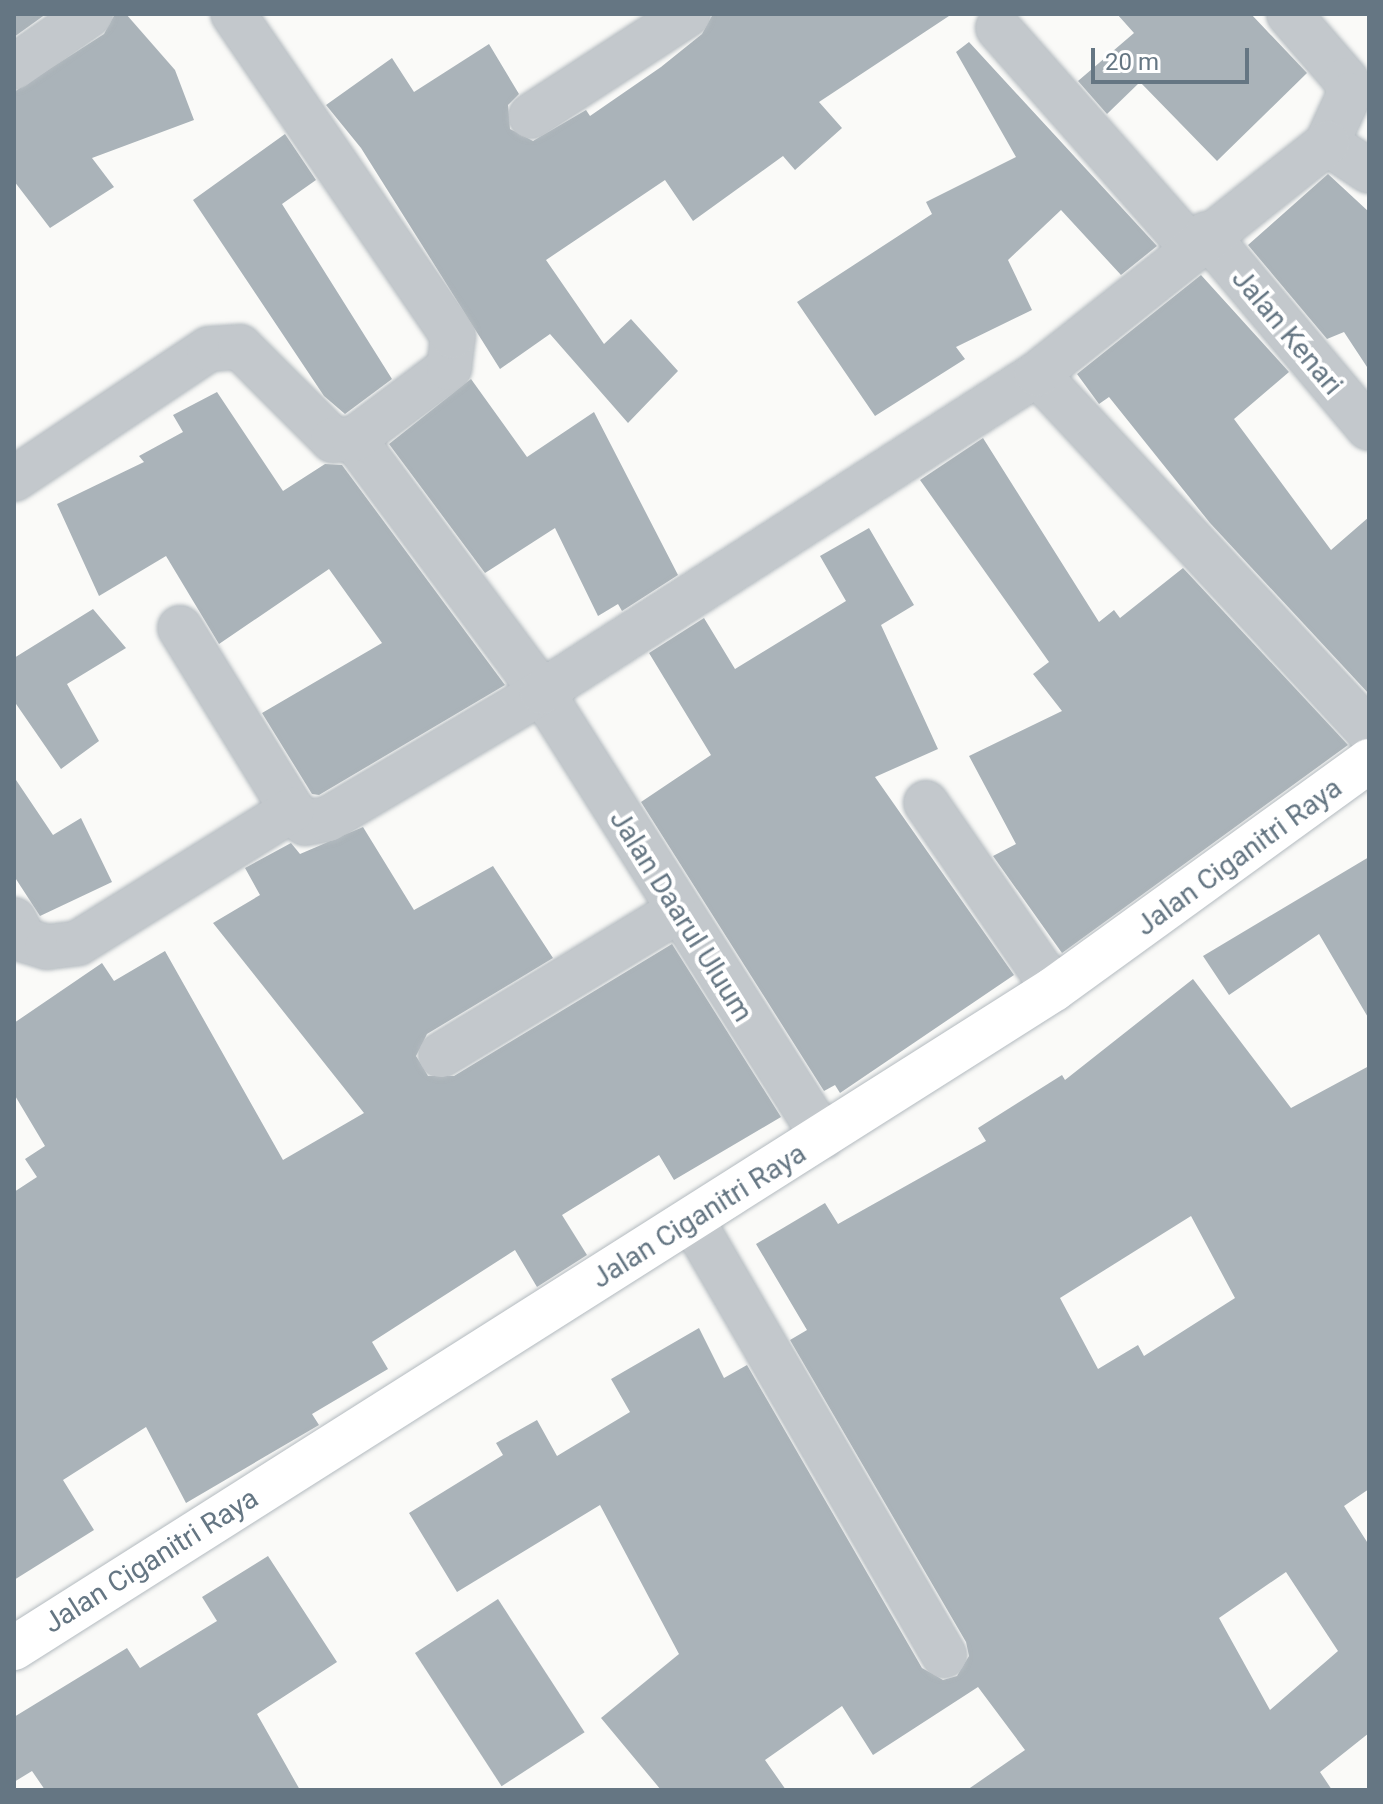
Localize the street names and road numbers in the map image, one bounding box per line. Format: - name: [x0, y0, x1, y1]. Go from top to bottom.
- street label: Jalan Kenari: [1225, 262, 1349, 402]
- street label: Jalan Ciganitri Raya: [1129, 771, 1349, 943]
- street label: Jalan Daarul Uluum: [602, 804, 760, 1028]
- street label: Jalan Ciganitri Raya: [586, 1136, 812, 1296]
- street label: Jalan Ciganitri Raya: [38, 1481, 264, 1641]

